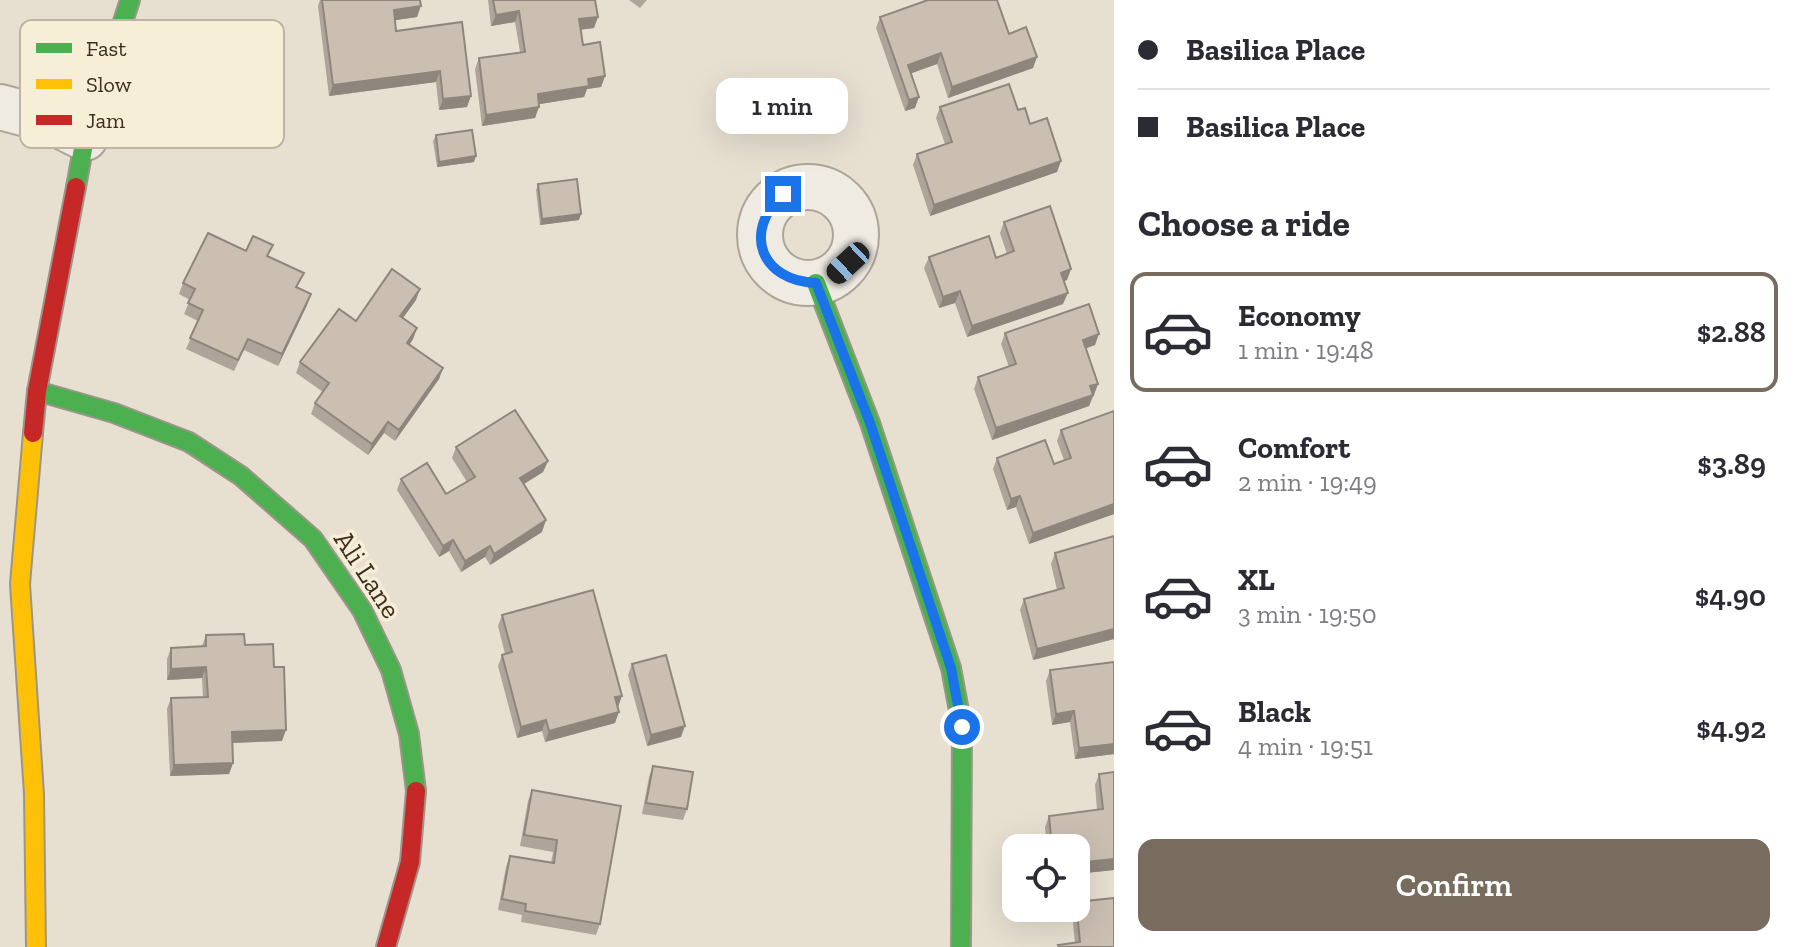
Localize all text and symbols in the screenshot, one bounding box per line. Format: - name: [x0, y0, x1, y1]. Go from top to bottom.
- legend: [20, 20, 284, 148]
- text: Basilica Place: [1186, 32, 1365, 68]
- text: Fast: [86, 35, 127, 62]
- text: Slow: [86, 71, 132, 98]
- callout: 1 min: [717, 78, 849, 134]
- text: 1 min: [751, 90, 813, 122]
- text: Jam: [86, 107, 125, 134]
- text: Basilica Place: [1186, 109, 1365, 145]
- route end: [765, 176, 801, 212]
- text: Choose a ride: [1138, 202, 1350, 245]
- car: [822, 238, 874, 288]
- icon: car: [1142, 296, 1214, 368]
- text: Economy: [1238, 298, 1361, 334]
- text: $2.88: [1697, 314, 1766, 350]
- text: 1 min · 19:48: [1238, 334, 1374, 366]
- icon: car: [1142, 428, 1214, 500]
- text: Comfort: [1238, 430, 1350, 466]
- text: $3.89: [1697, 446, 1766, 482]
- text: 2 min · 19:49: [1238, 466, 1377, 498]
- street label: Ali Lane: [327, 524, 408, 624]
- icon: car: [1142, 560, 1214, 632]
- text: XL: [1238, 562, 1275, 598]
- text: $4.90: [1695, 578, 1766, 614]
- text: 3 min · 19:50: [1238, 598, 1377, 630]
- icon: car: [1142, 692, 1214, 764]
- text: Black: [1238, 694, 1311, 730]
- route start: [944, 709, 980, 745]
- text: $4.92: [1696, 710, 1766, 746]
- text: 4 min · 19:51: [1238, 730, 1373, 762]
- map controls: [1002, 834, 1090, 922]
- button: locate: [1002, 834, 1090, 922]
- button: Confirm: [1138, 839, 1770, 931]

